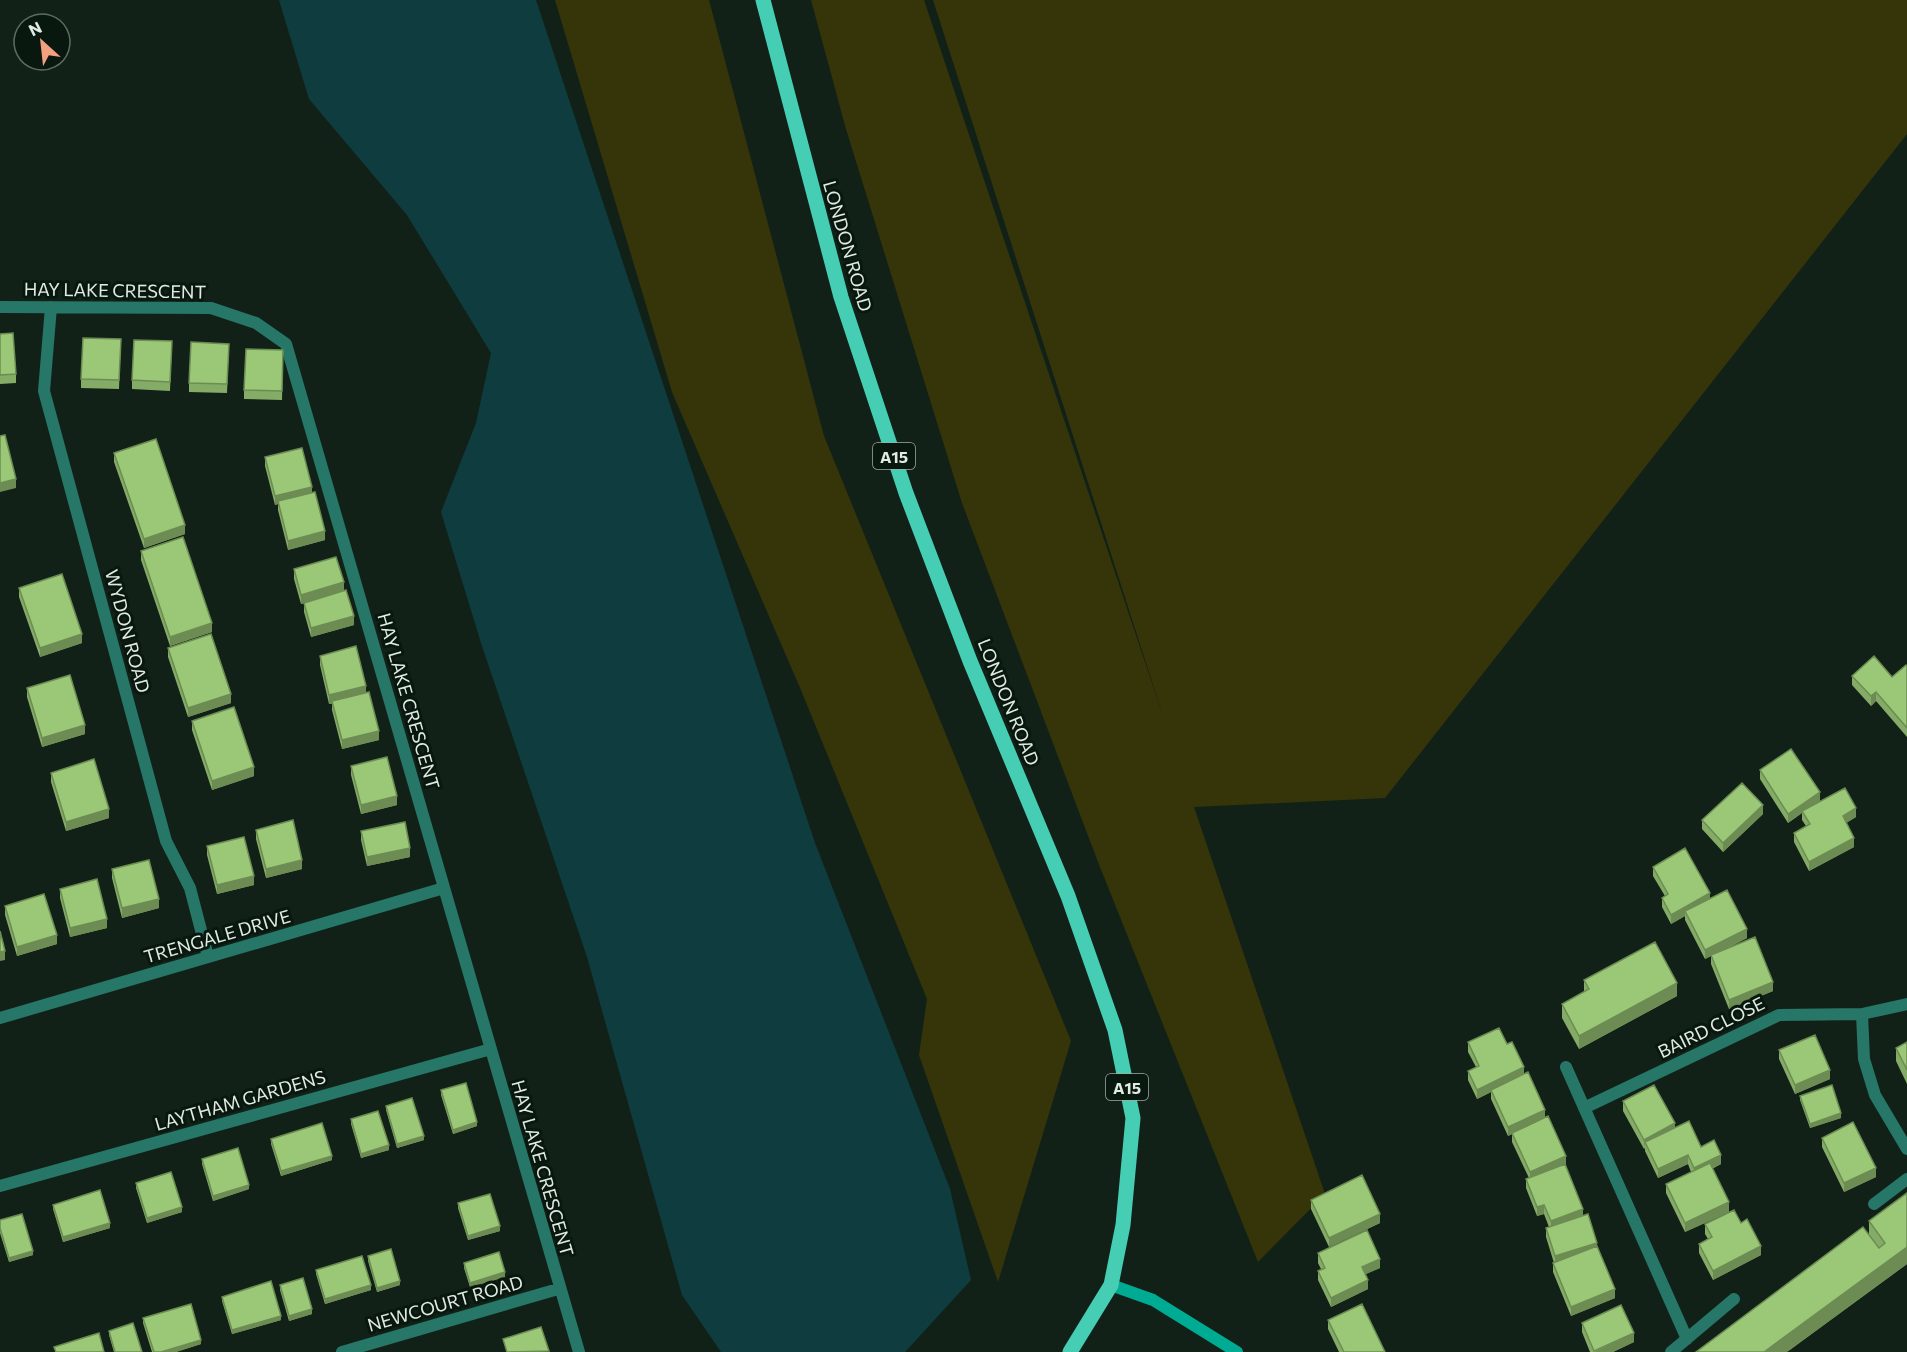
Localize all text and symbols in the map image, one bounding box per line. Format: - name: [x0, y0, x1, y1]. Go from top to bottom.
- north arrow: [12, 12, 72, 72]
- text: N: [25, 17, 45, 39]
- street label: LONDON ROAD: [819, 178, 877, 314]
- street label: HAY LAKE CRESCENT: [24, 277, 206, 303]
- road number: A15: [873, 443, 915, 469]
- street label: WYDON ROAD: [101, 567, 155, 695]
- street label: HAY LAKE CRESCENT: [373, 610, 445, 792]
- street label: LONDON ROAD: [974, 635, 1044, 769]
- street label: TRENGALE DRIVE: [141, 905, 293, 967]
- street label: BAIRD CLOSE: [1654, 992, 1768, 1062]
- street label: LAYTHAM GARDENS: [152, 1065, 328, 1135]
- road number: A15: [1106, 1074, 1148, 1100]
- street label: HAY LAKE CRESCENT: [507, 1077, 579, 1259]
- street label: NEWCOURT ROAD: [365, 1270, 525, 1336]

